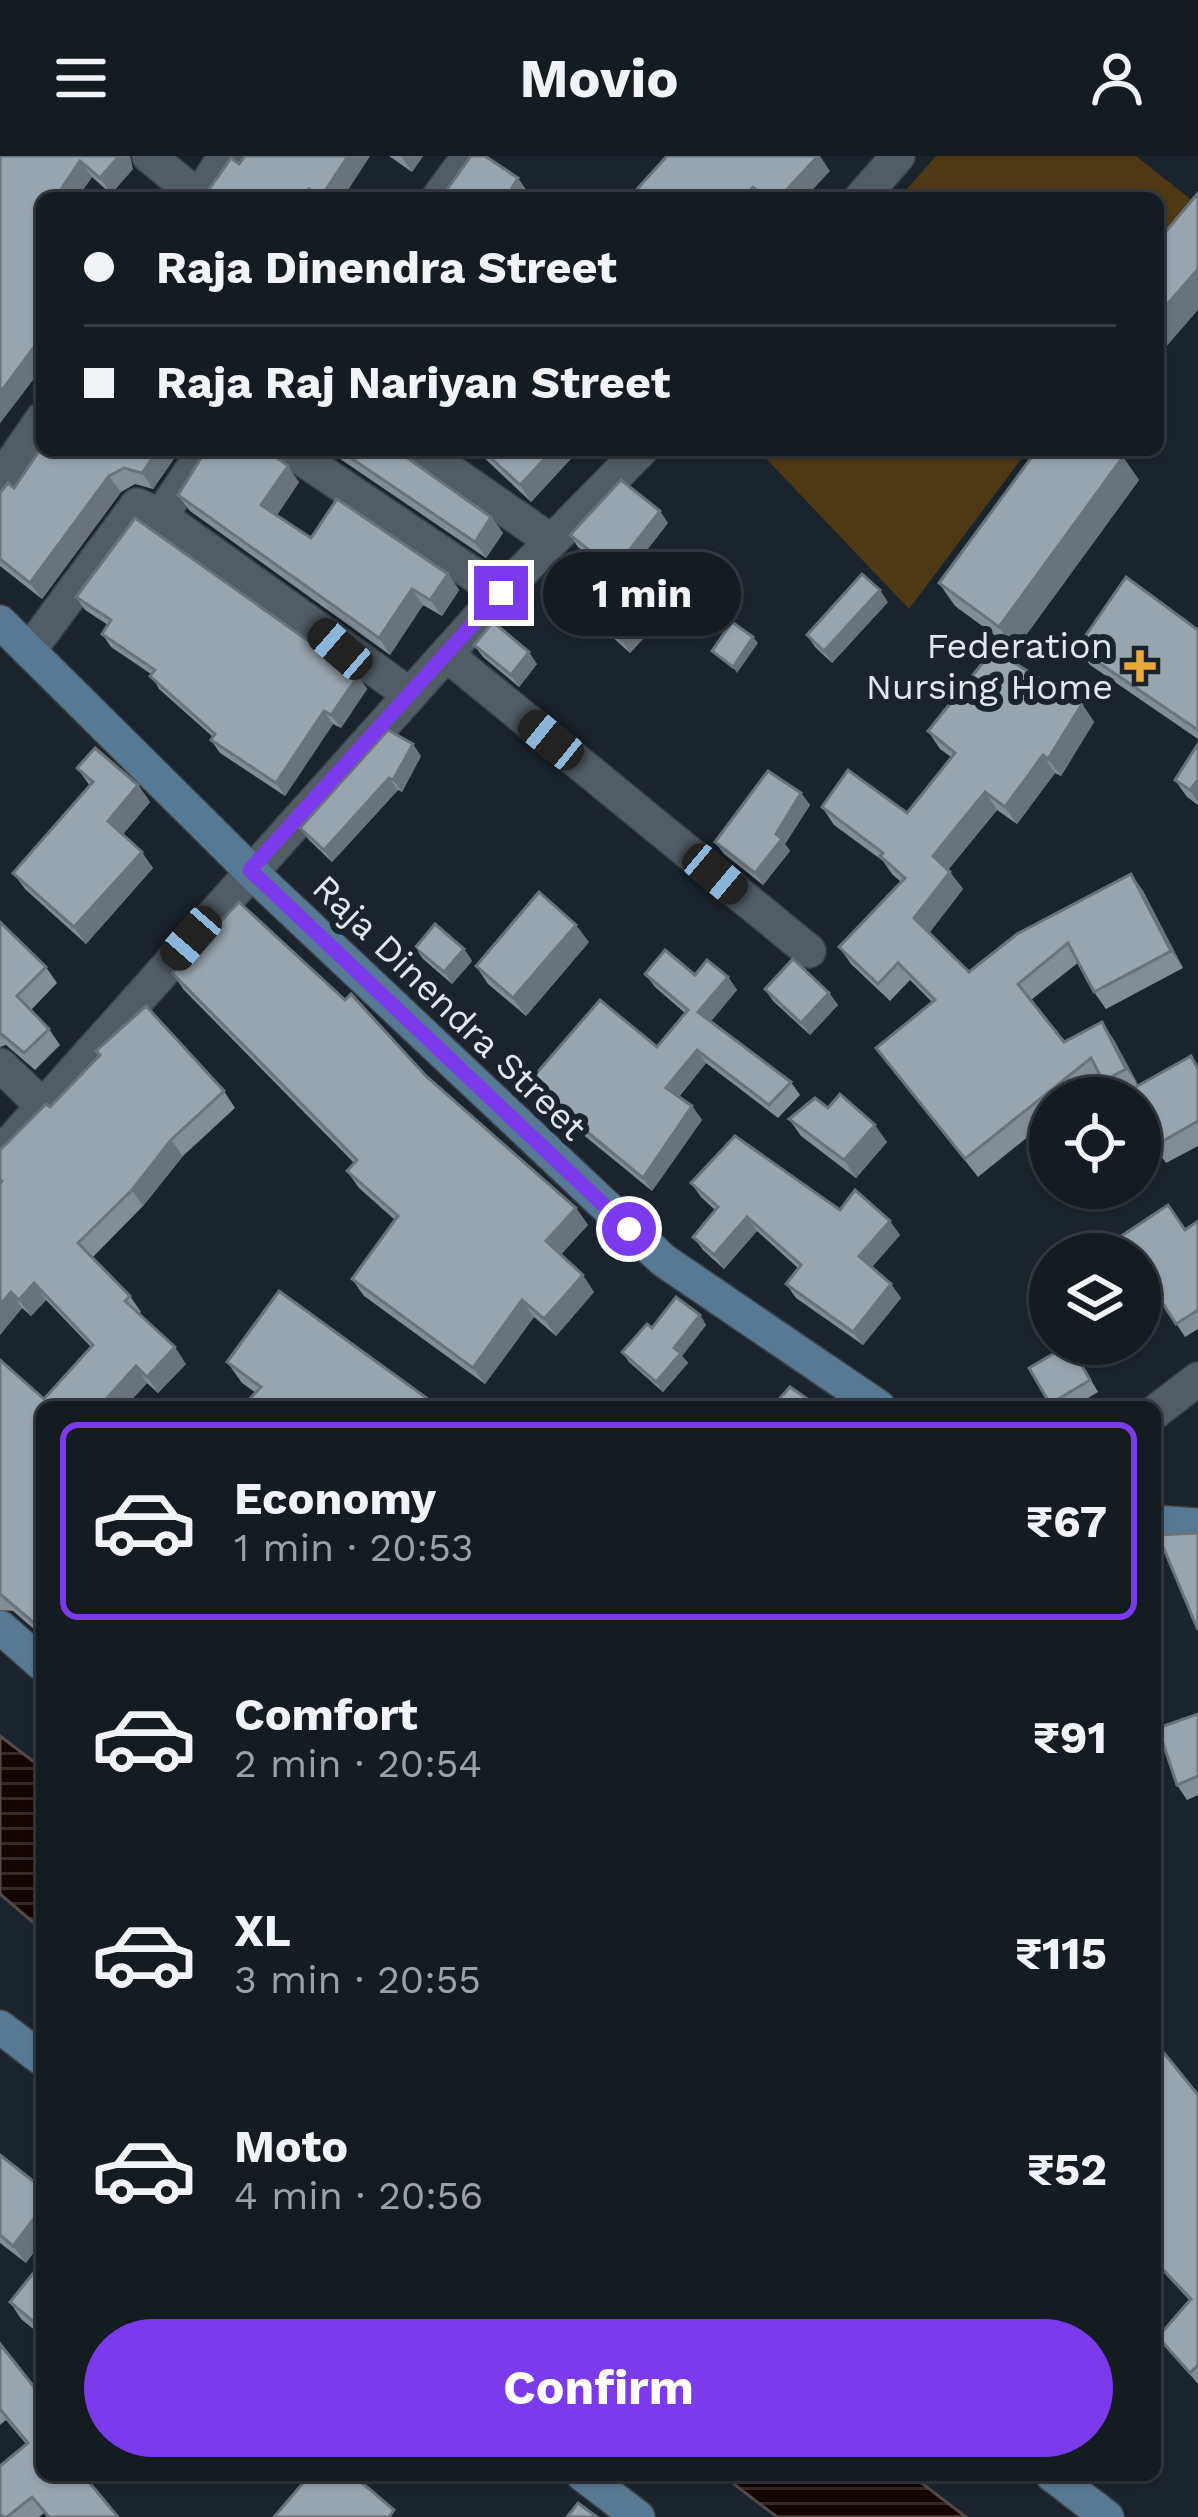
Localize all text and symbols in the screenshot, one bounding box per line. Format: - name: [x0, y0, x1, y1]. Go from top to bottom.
- icon: menu: [48, 45, 114, 111]
- icon: person: [1084, 45, 1150, 111]
- text: Movio: [519, 47, 679, 110]
- text: Raja Dinendra Street: [156, 241, 617, 294]
- text: Raja Raj Nariyan Street: [156, 356, 670, 409]
- callout: 1 min: [543, 551, 741, 635]
- route end: [474, 566, 528, 620]
- text: 1 min: [592, 571, 692, 616]
- car: [301, 612, 379, 686]
- place label: Federation Nursing Home: [866, 625, 1113, 708]
- marker: Federation Nursing Home: [1124, 650, 1156, 682]
- car: [512, 703, 590, 777]
- car: [676, 837, 754, 911]
- street label: Raja Dinendra Street: [304, 866, 595, 1149]
- car: [154, 899, 228, 977]
- map controls: [1029, 1077, 1161, 1365]
- button: locate: [1029, 1077, 1161, 1209]
- route start: [602, 1202, 656, 1256]
- button: layers: [1029, 1233, 1161, 1365]
- icon: car: [90, 1467, 198, 1575]
- text: Economy: [234, 1472, 436, 1525]
- text: ₹67: [1026, 1495, 1107, 1548]
- text: 1 min · 20:53: [234, 1525, 474, 1570]
- icon: car: [90, 1683, 198, 1791]
- text: Comfort: [234, 1688, 418, 1741]
- text: ₹91: [1033, 1711, 1107, 1764]
- text: 2 min · 20:54: [234, 1741, 482, 1786]
- icon: car: [90, 1899, 198, 2007]
- text: XL: [234, 1904, 291, 1957]
- text: ₹115: [1015, 1927, 1107, 1980]
- text: 3 min · 20:55: [234, 1957, 481, 2002]
- icon: car: [90, 2115, 198, 2223]
- text: Moto: [234, 2120, 348, 2173]
- text: ₹52: [1027, 2143, 1107, 2196]
- text: 4 min · 20:56: [234, 2173, 483, 2218]
- button: Confirm: [84, 2319, 1113, 2457]

